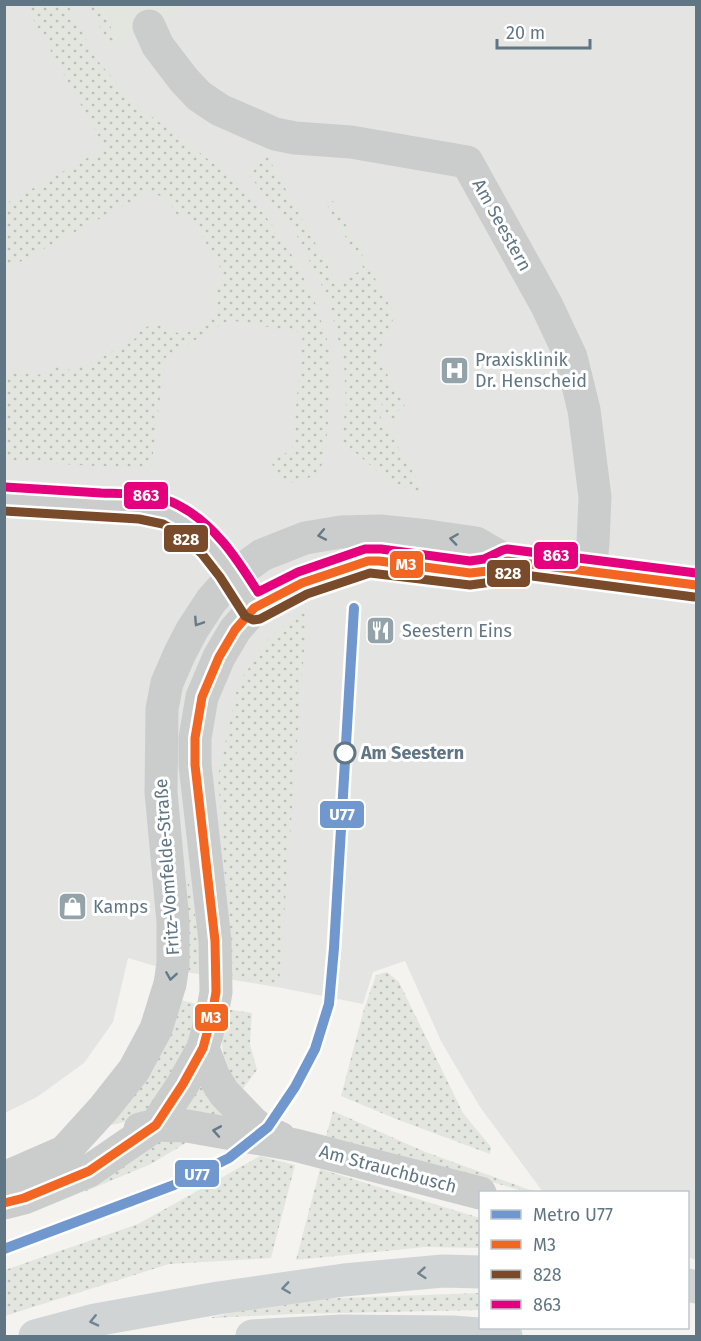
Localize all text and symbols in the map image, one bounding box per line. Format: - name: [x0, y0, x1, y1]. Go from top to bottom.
- scale bar: [497, 12, 590, 50]
- text: 20 m: [506, 22, 545, 44]
- street label: Am Seestern: [468, 175, 536, 275]
- place label: Praxisklinik Dr. Henscheid: [475, 349, 587, 392]
- hospital icon: Praxisklinik Dr. Henscheid: [438, 354, 470, 386]
- line badge: 863: [123, 481, 169, 510]
- text: 863: [133, 486, 159, 505]
- line badge: 828: [163, 524, 209, 553]
- one-way arrow: [317, 528, 327, 541]
- text: 828: [173, 530, 199, 549]
- one-way arrow: [449, 534, 458, 546]
- line badge: 863: [533, 541, 579, 570]
- text: 863: [543, 546, 569, 565]
- line badge: M3: [389, 550, 424, 579]
- text: M3: [396, 555, 416, 574]
- line badge: 828: [486, 559, 531, 588]
- text: 828: [495, 564, 521, 583]
- restaurant icon: Seestern Eins: [365, 615, 397, 647]
- one-way arrow: [193, 616, 205, 626]
- place label: Seestern Eins: [402, 620, 512, 642]
- marker: Am Seestern: [334, 742, 356, 764]
- place label: Am Seestern: [360, 742, 464, 764]
- street label: Fritz-Vomfelde-Straße: [150, 778, 184, 956]
- line badge: U77: [319, 800, 365, 829]
- text: U77: [329, 805, 355, 824]
- shop icon: Kamps: [56, 891, 88, 923]
- place label: Kamps: [93, 896, 148, 918]
- one-way arrow: [165, 971, 178, 981]
- line badge: M3: [194, 1003, 229, 1032]
- text: M3: [201, 1008, 221, 1027]
- one-way arrow: [212, 1125, 222, 1138]
- street label: Am Strauchbusch: [317, 1140, 459, 1198]
- line badge: U77: [174, 1159, 220, 1188]
- text: U77: [184, 1165, 210, 1184]
- legend: [479, 1191, 689, 1329]
- text: Metro U77: [533, 1204, 613, 1226]
- text: M3: [533, 1234, 556, 1256]
- text: 828: [533, 1264, 562, 1286]
- one-way arrow: [418, 1266, 427, 1279]
- one-way arrow: [281, 1282, 291, 1294]
- text: 863: [533, 1294, 561, 1316]
- one-way arrow: [89, 1313, 99, 1326]

